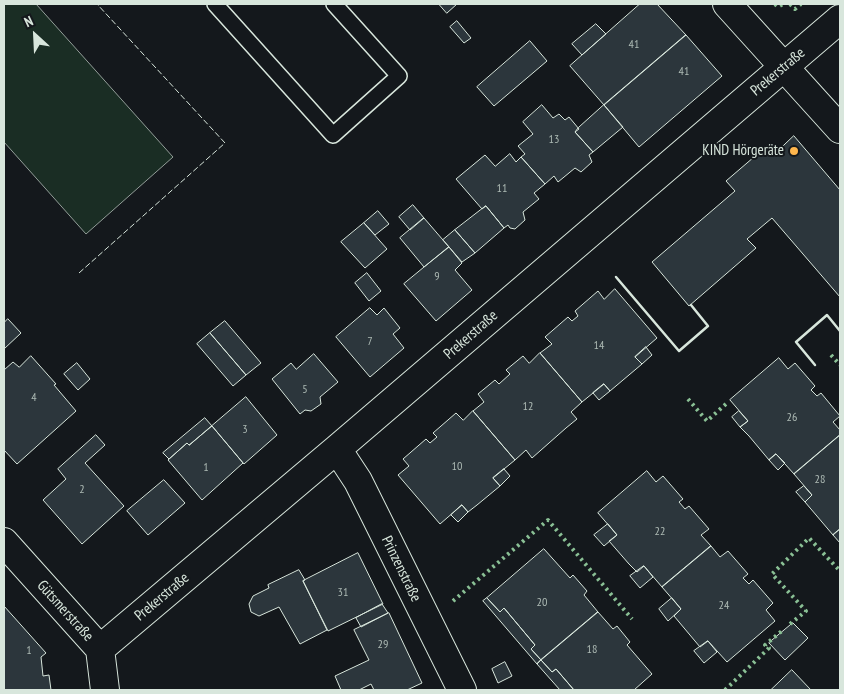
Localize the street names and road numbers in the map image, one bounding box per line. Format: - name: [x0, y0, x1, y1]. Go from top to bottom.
- street label: Prekerstraße: [747, 44, 809, 100]
- street label: Prekerstraße: [440, 307, 502, 363]
- street label: Prinzenstraße: [377, 533, 425, 605]
- street label: Prekerstraße: [131, 569, 193, 625]
- street label: Gütsmerstraße: [33, 577, 97, 645]

